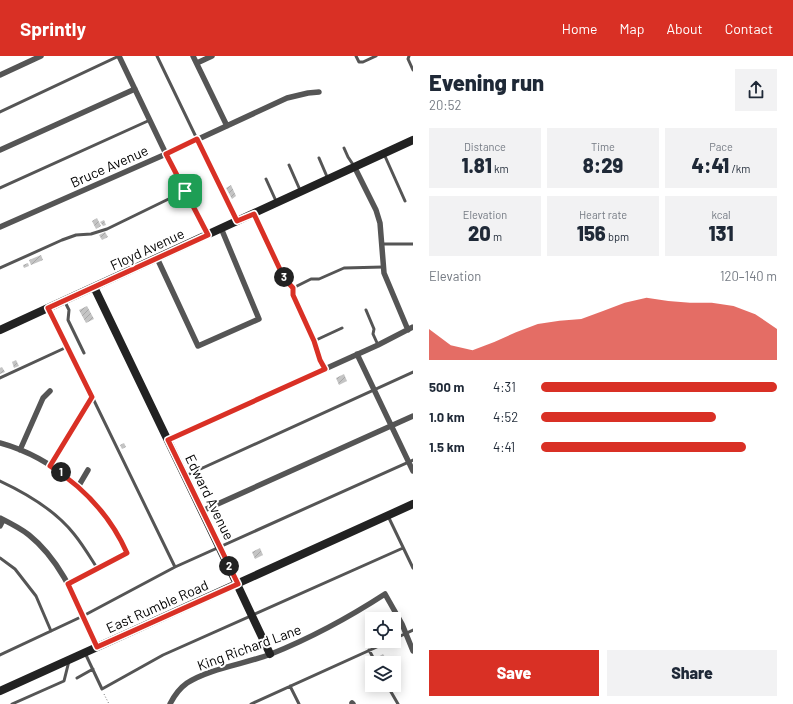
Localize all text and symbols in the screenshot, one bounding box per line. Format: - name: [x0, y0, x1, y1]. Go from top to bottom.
- text: Sprintly: [20, 17, 86, 40]
- text: Home: [562, 20, 598, 37]
- text: Map: [620, 20, 644, 37]
- text: About: [666, 20, 703, 37]
- text: Contact: [725, 20, 773, 37]
- text: Evening run: [429, 69, 544, 95]
- button: share: [735, 69, 777, 111]
- text: 20:52: [429, 97, 461, 113]
- text: Distance: [464, 140, 506, 153]
- text: Time: [591, 140, 615, 153]
- text: Pace: [709, 140, 733, 153]
- street label: Bruce Avenue: [67, 141, 151, 191]
- text: 1.81: [461, 153, 492, 177]
- text: 8:29: [583, 153, 623, 177]
- text: 4:41: [692, 153, 729, 177]
- text: km: [492, 162, 509, 175]
- text: /km: [729, 162, 750, 175]
- pin: [168, 174, 202, 208]
- icon: arrive: [174, 180, 196, 202]
- text: Elevation: [463, 208, 507, 221]
- text: Heart rate: [579, 208, 627, 221]
- text: kcal: [711, 208, 731, 221]
- text: 20: [468, 221, 491, 245]
- text: 156: [577, 221, 606, 245]
- text: 131: [708, 221, 734, 245]
- street label: Floyd Avenue: [107, 224, 187, 274]
- text: m: [491, 230, 502, 243]
- text: bpm: [606, 230, 629, 243]
- pin: 3: [274, 267, 294, 287]
- text: Elevation: [429, 268, 481, 284]
- text: 120–140 m: [720, 268, 777, 284]
- text: 3: [281, 270, 287, 283]
- text: 500 m: [429, 379, 464, 395]
- text: 4:31: [493, 379, 516, 395]
- text: 1.0 km: [429, 409, 465, 425]
- text: 4:52: [493, 409, 518, 425]
- text: 1.5 km: [429, 439, 465, 455]
- text: 4:41: [493, 439, 515, 455]
- street label: Edward Avenue: [182, 451, 238, 543]
- pin: 1: [51, 462, 71, 482]
- text: 1: [59, 465, 63, 478]
- pin: 2: [219, 556, 239, 576]
- text: 2: [226, 559, 232, 572]
- street label: East Rumble Road: [103, 576, 211, 636]
- map controls: [365, 612, 401, 692]
- button: locate: [365, 612, 401, 648]
- street label: King Richard Lane: [195, 620, 303, 674]
- button: Save: [429, 650, 599, 696]
- button: Share: [607, 650, 777, 696]
- button: layers: [365, 656, 401, 692]

